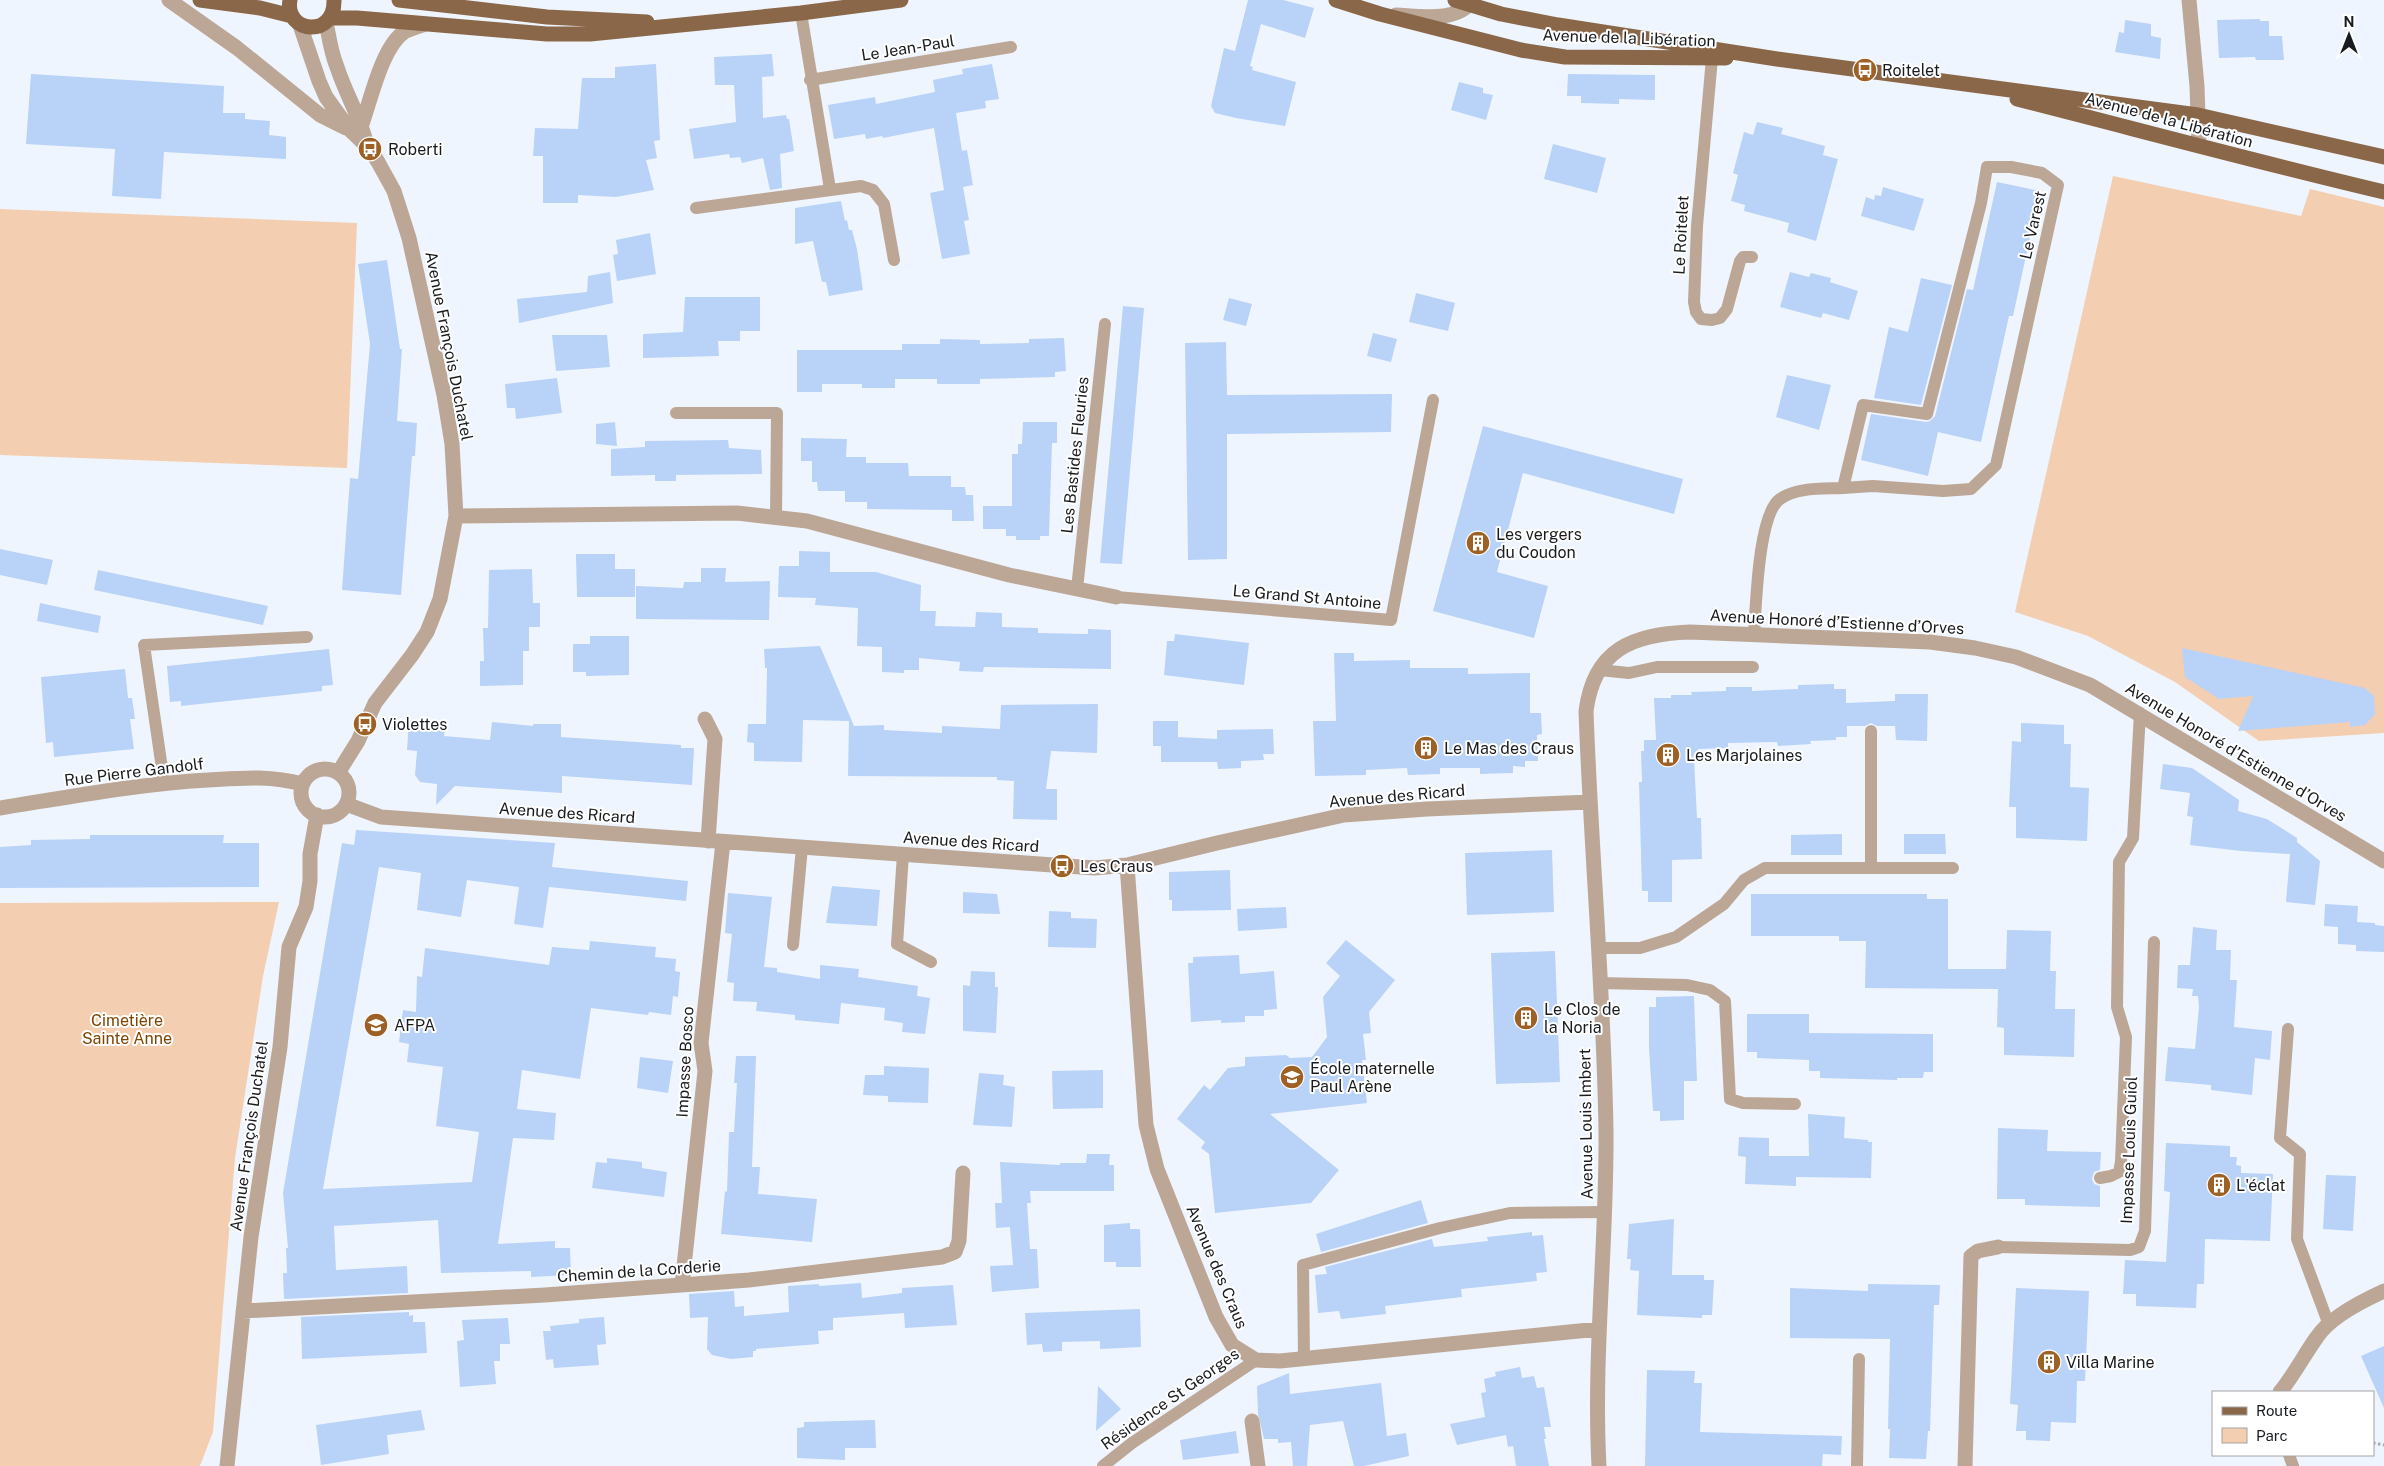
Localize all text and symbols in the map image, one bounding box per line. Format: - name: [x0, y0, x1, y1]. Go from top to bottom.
- north arrow: [2324, 10, 2374, 60]
- text: N: [2344, 14, 2354, 30]
- street label: Avenue de la Libération: [1542, 25, 1716, 51]
- street label: Le Jean-Paul: [860, 31, 956, 65]
- bus stop icon: Roitelet: [1852, 57, 1878, 83]
- place label: Roitelet: [1882, 61, 1940, 80]
- street label: Avenue de la Libération: [2083, 88, 2255, 152]
- bus stop icon: Roberti: [357, 136, 383, 162]
- place label: Roberti: [388, 140, 442, 159]
- street label: Le Varest: [2016, 189, 2050, 261]
- street label: Le Roitelet: [1669, 195, 1693, 275]
- street label: Avenue François Duchatel: [421, 250, 477, 442]
- street label: Les Bastides Fleuries: [1057, 376, 1093, 534]
- place label: Les vergers du Coudon: [1496, 525, 1582, 562]
- building icon: Les vergers du Coudon: [1465, 530, 1491, 556]
- street label: Le Grand St Antoine: [1232, 581, 1382, 613]
- street label: Avenue Honoré d’Estienne d’Orves: [1709, 606, 1965, 638]
- street label: Avenue Honoré d’Estienne d’Orves: [2122, 678, 2350, 826]
- bus stop icon: Violettes: [352, 711, 378, 737]
- place label: Violettes: [382, 715, 447, 734]
- building icon: Le Mas des Craus: [1413, 735, 1439, 761]
- place label: Le Mas des Craus: [1444, 739, 1574, 758]
- building icon: Les Marjolaines: [1655, 742, 1681, 768]
- place label: Les Marjolaines: [1686, 746, 1802, 765]
- street label: Rue Pierre Gandolf: [63, 754, 205, 790]
- street label: Avenue des Ricard: [1328, 781, 1466, 811]
- street label: Avenue des Ricard: [498, 799, 636, 827]
- street label: Avenue des Ricard: [902, 828, 1040, 856]
- bus stop icon: Les Craus: [1049, 853, 1075, 879]
- place label: Les Craus: [1080, 857, 1153, 876]
- place label: Le Clos de la Noria: [1544, 1000, 1621, 1037]
- building icon: Le Clos de la Noria: [1513, 1005, 1539, 1031]
- street label: Impasse Bosco: [673, 1006, 697, 1118]
- park label: Cimetière Sainte Anne: [82, 1011, 172, 1048]
- school or university icon: AFPA: [363, 1012, 389, 1038]
- place label: AFPA: [394, 1016, 435, 1035]
- street label: Avenue François Duchatel: [226, 1039, 272, 1233]
- street label: Avenue Louis Imbert: [1575, 1048, 1597, 1200]
- place label: École maternelle Paul Arène: [1310, 1058, 1435, 1096]
- school or university icon: École maternelle Paul Arène: [1279, 1064, 1305, 1090]
- street label: Impasse Louis Guiol: [2117, 1076, 2141, 1224]
- building icon: L'éclat: [2206, 1172, 2232, 1198]
- place label: L'éclat: [2236, 1176, 2285, 1195]
- street label: Avenue des Craus: [1182, 1202, 1252, 1332]
- street label: Chemin de la Corderie: [556, 1256, 722, 1286]
- street label: Résidence St Georges: [1097, 1344, 1243, 1454]
- building icon: Villa Marine: [2036, 1349, 2062, 1375]
- place label: Villa Marine: [2066, 1353, 2155, 1372]
- legend: [2212, 1391, 2374, 1456]
- text: Route: [2256, 1402, 2297, 1419]
- text: Parc: [2256, 1427, 2288, 1444]

